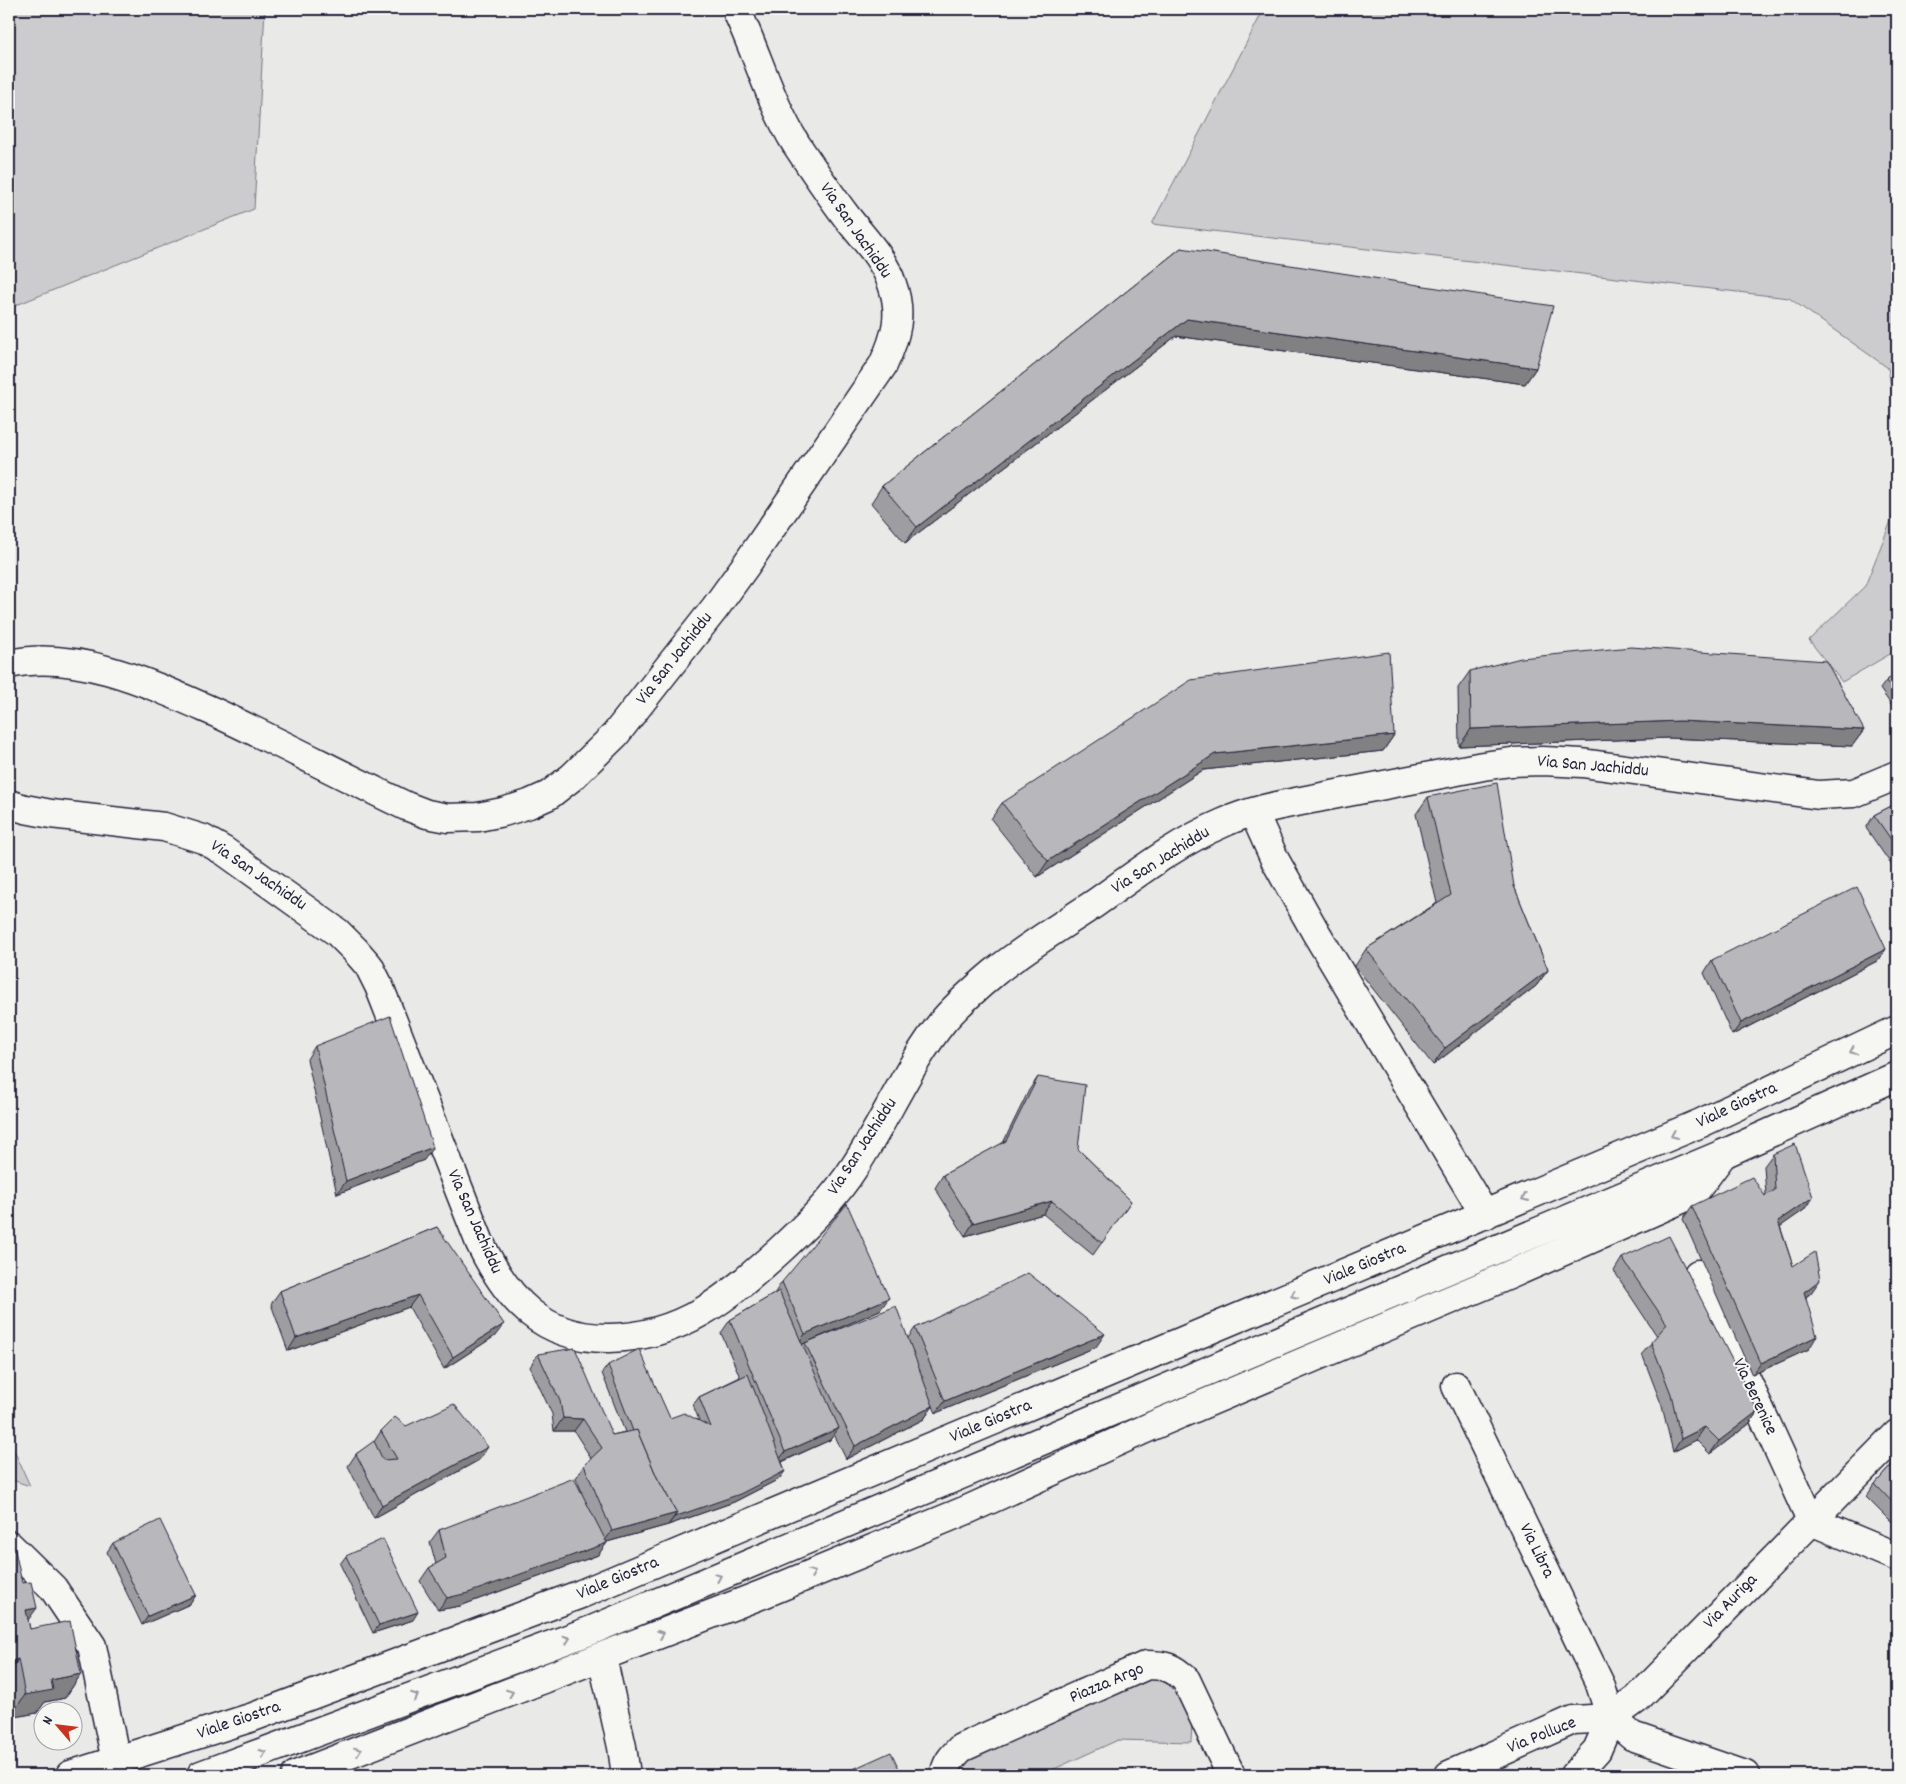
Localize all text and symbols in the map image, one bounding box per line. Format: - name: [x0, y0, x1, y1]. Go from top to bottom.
- street label: Via San Jachiddu: [813, 178, 897, 284]
- street label: Via San Jachiddu: [631, 607, 719, 711]
- street label: Via San Jachiddu: [1536, 750, 1650, 784]
- street label: Via San Jachiddu: [1107, 821, 1215, 901]
- street label: Via San Jachiddu: [205, 834, 311, 918]
- one-way arrow: [1850, 1045, 1859, 1055]
- street label: Viale Giostra: [1693, 1076, 1782, 1136]
- street label: Via San Jachiddu: [822, 1093, 904, 1201]
- one-way arrow: [1671, 1129, 1679, 1139]
- street label: Via San Jachiddu: [440, 1166, 508, 1278]
- one-way arrow: [1521, 1191, 1530, 1202]
- street label: Viale Giostra: [1320, 1236, 1410, 1293]
- one-way arrow: [1290, 1288, 1299, 1299]
- street label: Via Berenice: [1725, 1354, 1783, 1440]
- street label: Viale Giostra: [946, 1393, 1036, 1450]
- street label: Via Libra: [1512, 1519, 1560, 1583]
- street label: Viale Giostra: [573, 1550, 663, 1607]
- street label: Via Auriga: [1698, 1568, 1764, 1635]
- one-way arrow: [807, 1569, 816, 1580]
- one-way arrow: [713, 1573, 722, 1584]
- one-way arrow: [656, 1629, 665, 1640]
- one-way arrow: [563, 1635, 571, 1645]
- street label: Piazza Argo: [1066, 1657, 1148, 1711]
- one-way arrow: [505, 1689, 514, 1699]
- one-way arrow: [410, 1692, 419, 1702]
- street label: Viale Giostra: [194, 1695, 284, 1747]
- north arrow: [32, 1702, 82, 1752]
- street label: Via Polluce: [1504, 1711, 1580, 1761]
- text: N: [38, 1713, 59, 1729]
- one-way arrow: [353, 1747, 362, 1757]
- one-way arrow: [258, 1749, 267, 1759]

